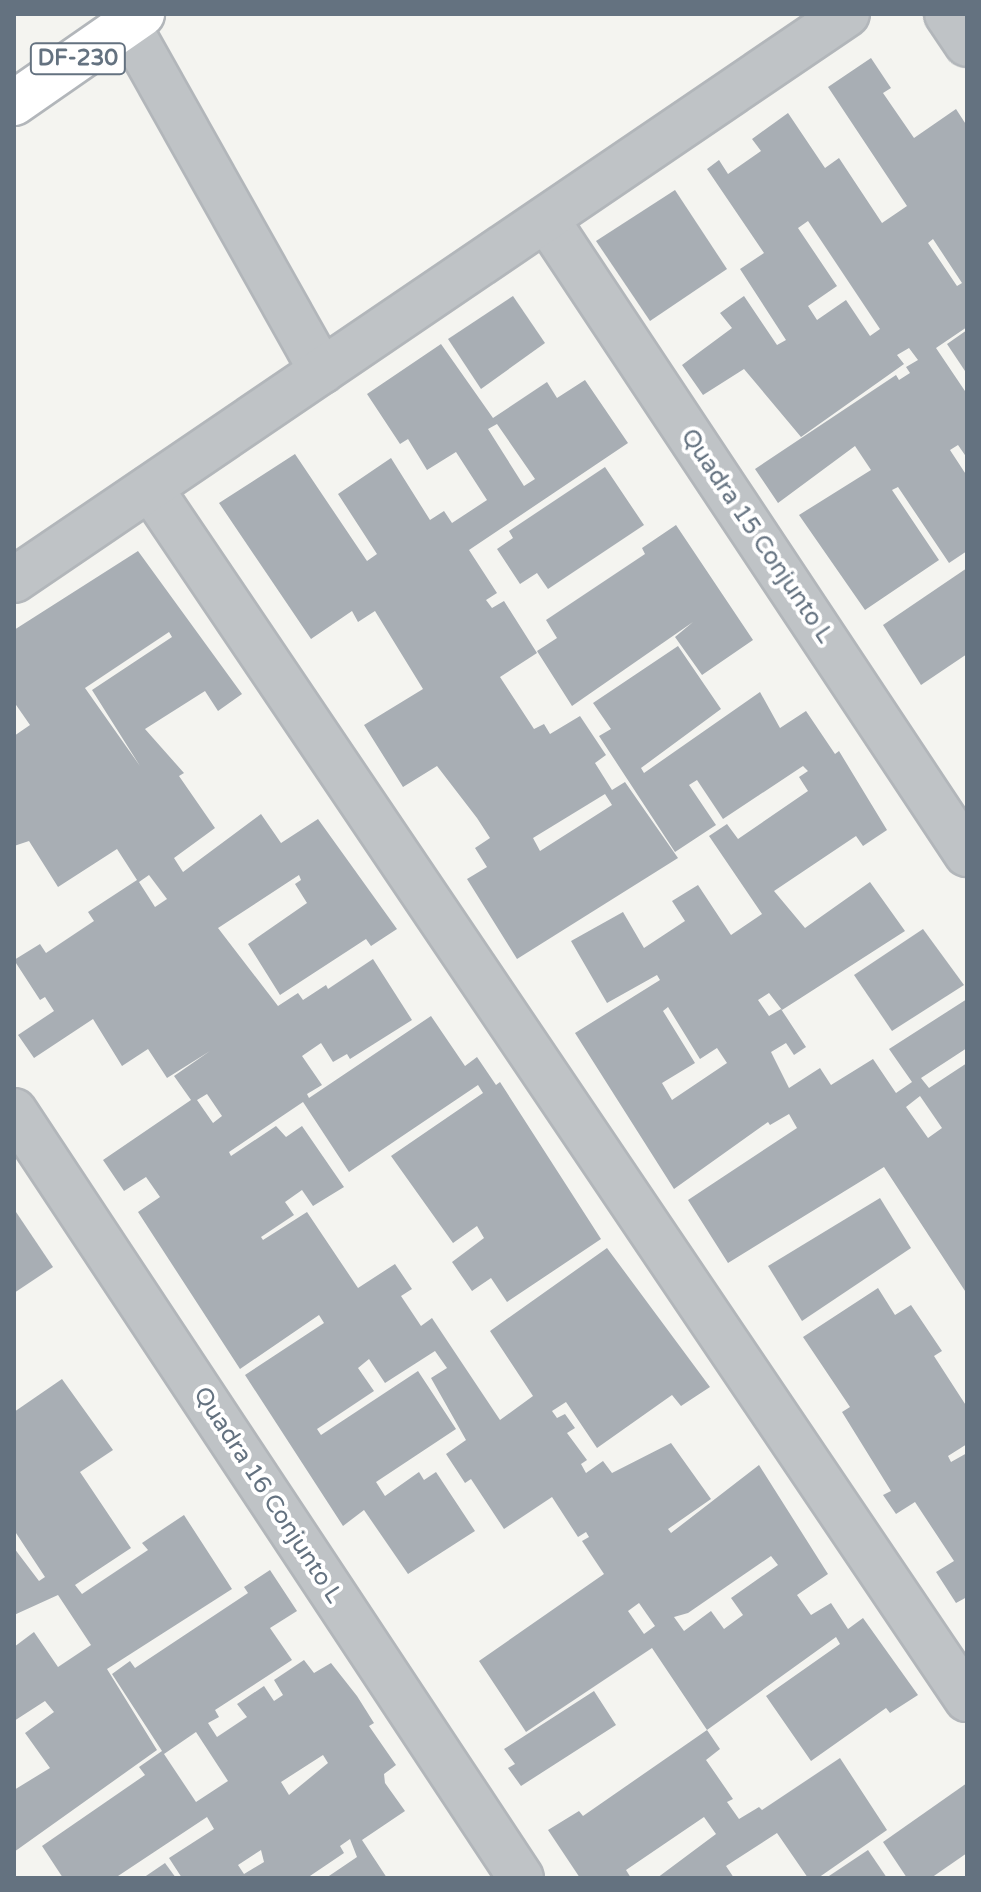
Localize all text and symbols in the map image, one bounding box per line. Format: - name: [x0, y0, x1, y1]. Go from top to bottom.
- road number: DF-230: [28, 41, 128, 77]
- street label: Quadra 15 Conjunto L: [675, 423, 839, 649]
- street label: Quadra 16 Conjunto L: [187, 1381, 349, 1609]

